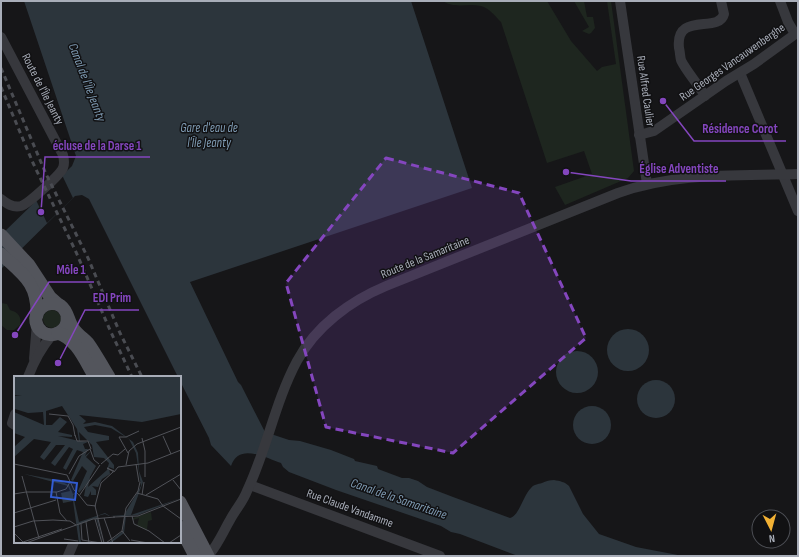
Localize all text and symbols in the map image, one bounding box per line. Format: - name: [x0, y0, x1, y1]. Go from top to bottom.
- street label: Rue Georges Vancauwenberghe: [677, 20, 788, 105]
- water label: Canal de l'Île Jeanty: [65, 41, 110, 125]
- street label: Route de l'Île Jeanty: [18, 51, 67, 128]
- street label: Rue Alfred Caulier: [633, 55, 658, 128]
- callout: Résidence Corot: [694, 116, 786, 141]
- water label: Gare d'eau de l'Île Jeanty: [180, 120, 238, 151]
- text: Résidence Corot: [702, 121, 778, 137]
- callout: écluse de la Darse 1: [45, 132, 150, 157]
- text: écluse de la Darse 1: [53, 138, 141, 154]
- callout: Église Adventiste: [631, 156, 726, 181]
- text: Église Adventiste: [639, 161, 719, 177]
- street label: Route de la Samaritaine: [379, 233, 472, 282]
- callout: Môle 1: [49, 257, 94, 282]
- text: Môle 1: [56, 262, 86, 278]
- callout: EDI Prim: [85, 285, 139, 310]
- text: EDI Prim: [93, 290, 132, 306]
- inset map: [14, 376, 181, 543]
- water label: Canal de la Samaritaine: [348, 475, 449, 523]
- street label: Rue Claude Vandamme: [304, 486, 395, 531]
- north arrow: [751, 509, 791, 549]
- text: N: [768, 532, 776, 545]

